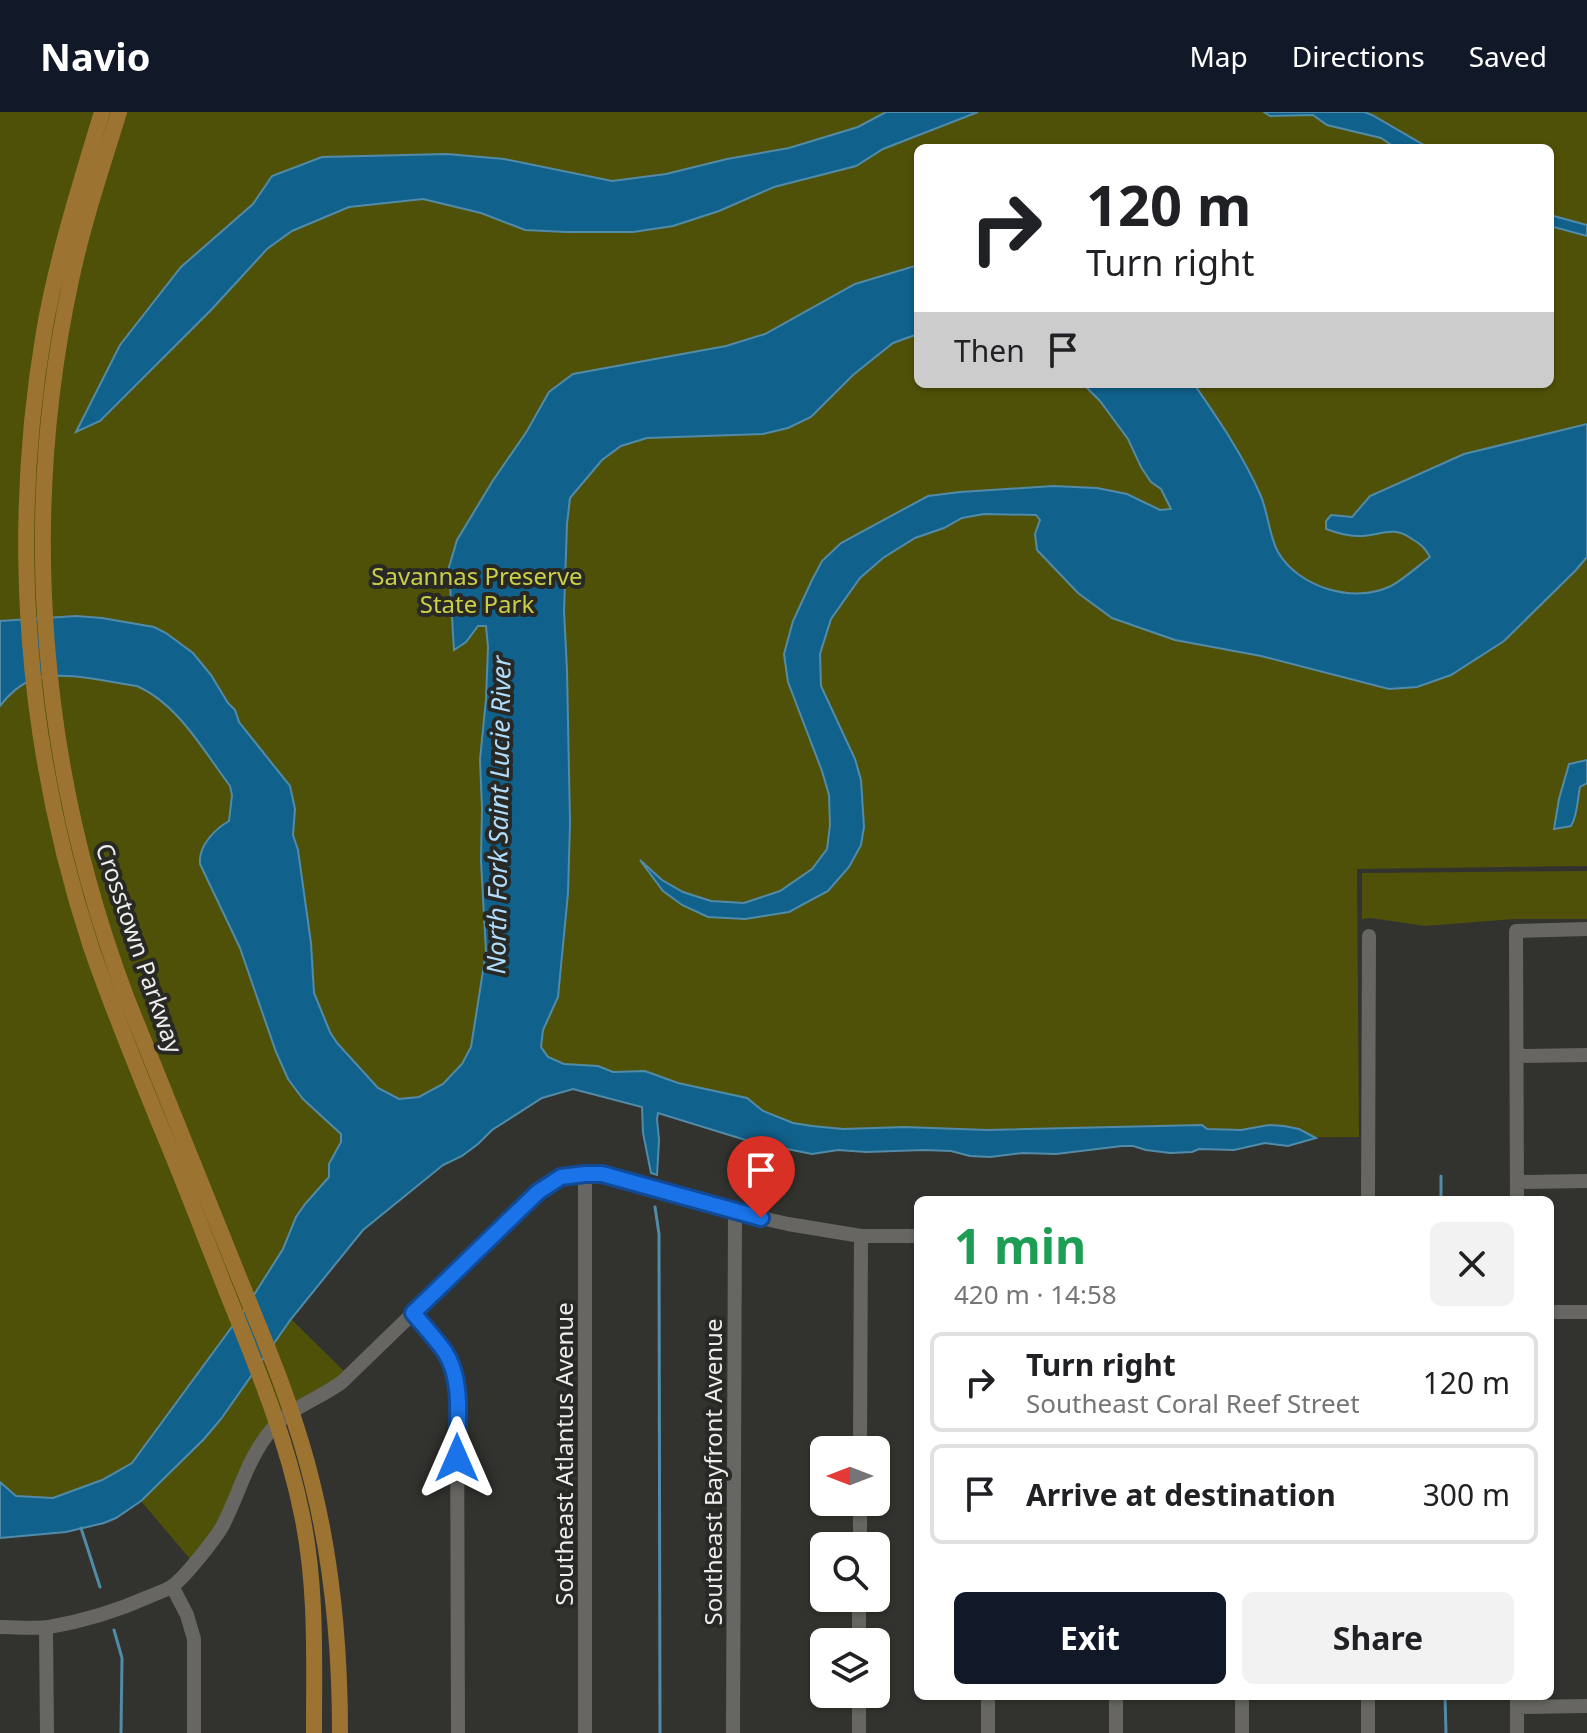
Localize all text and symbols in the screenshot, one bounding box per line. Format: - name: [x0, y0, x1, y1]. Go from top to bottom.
- text: Navio: [40, 30, 150, 82]
- text: Map: [1189, 37, 1248, 75]
- text: Directions: [1292, 37, 1425, 75]
- text: Saved: [1469, 37, 1547, 75]
- text: 120 m: [1086, 166, 1251, 242]
- icon: right: [954, 176, 1058, 280]
- text: Turn right: [1086, 238, 1254, 287]
- icon: arrive: [1041, 328, 1085, 372]
- text: Then: [954, 330, 1025, 371]
- park label: Savannas Preserve State Park: [371, 559, 583, 620]
- water label: North Fork Saint Lucie River: [477, 654, 519, 975]
- street label: Crosstown Parkway: [89, 839, 192, 1058]
- pin: [727, 1136, 795, 1218]
- icon: arrive: [739, 1148, 783, 1192]
- text: 1 min: [954, 1213, 1086, 1278]
- button: close: [1430, 1222, 1514, 1306]
- text: 420 m · 14:58: [954, 1276, 1117, 1312]
- street label: Southeast Atlantus Avenue: [547, 1302, 580, 1606]
- street label: Southeast Bayfront Avenue: [696, 1319, 729, 1625]
- text: Turn right: [1026, 1344, 1176, 1385]
- icon: right: [958, 1360, 1002, 1404]
- text: 120 m: [1423, 1362, 1510, 1403]
- text: Southeast Coral Reef Street: [1026, 1385, 1360, 1421]
- position arrow: [415, 1416, 499, 1500]
- north arrow: [810, 1436, 890, 1516]
- map controls: [810, 1436, 890, 1708]
- icon: arrive: [958, 1472, 1002, 1516]
- text: Arrive at destination: [1026, 1474, 1336, 1515]
- text: 300 m: [1423, 1474, 1510, 1515]
- button: search: [810, 1532, 890, 1612]
- button: Exit: [954, 1592, 1226, 1684]
- button: Share: [1242, 1592, 1514, 1684]
- button: layers: [810, 1628, 890, 1708]

